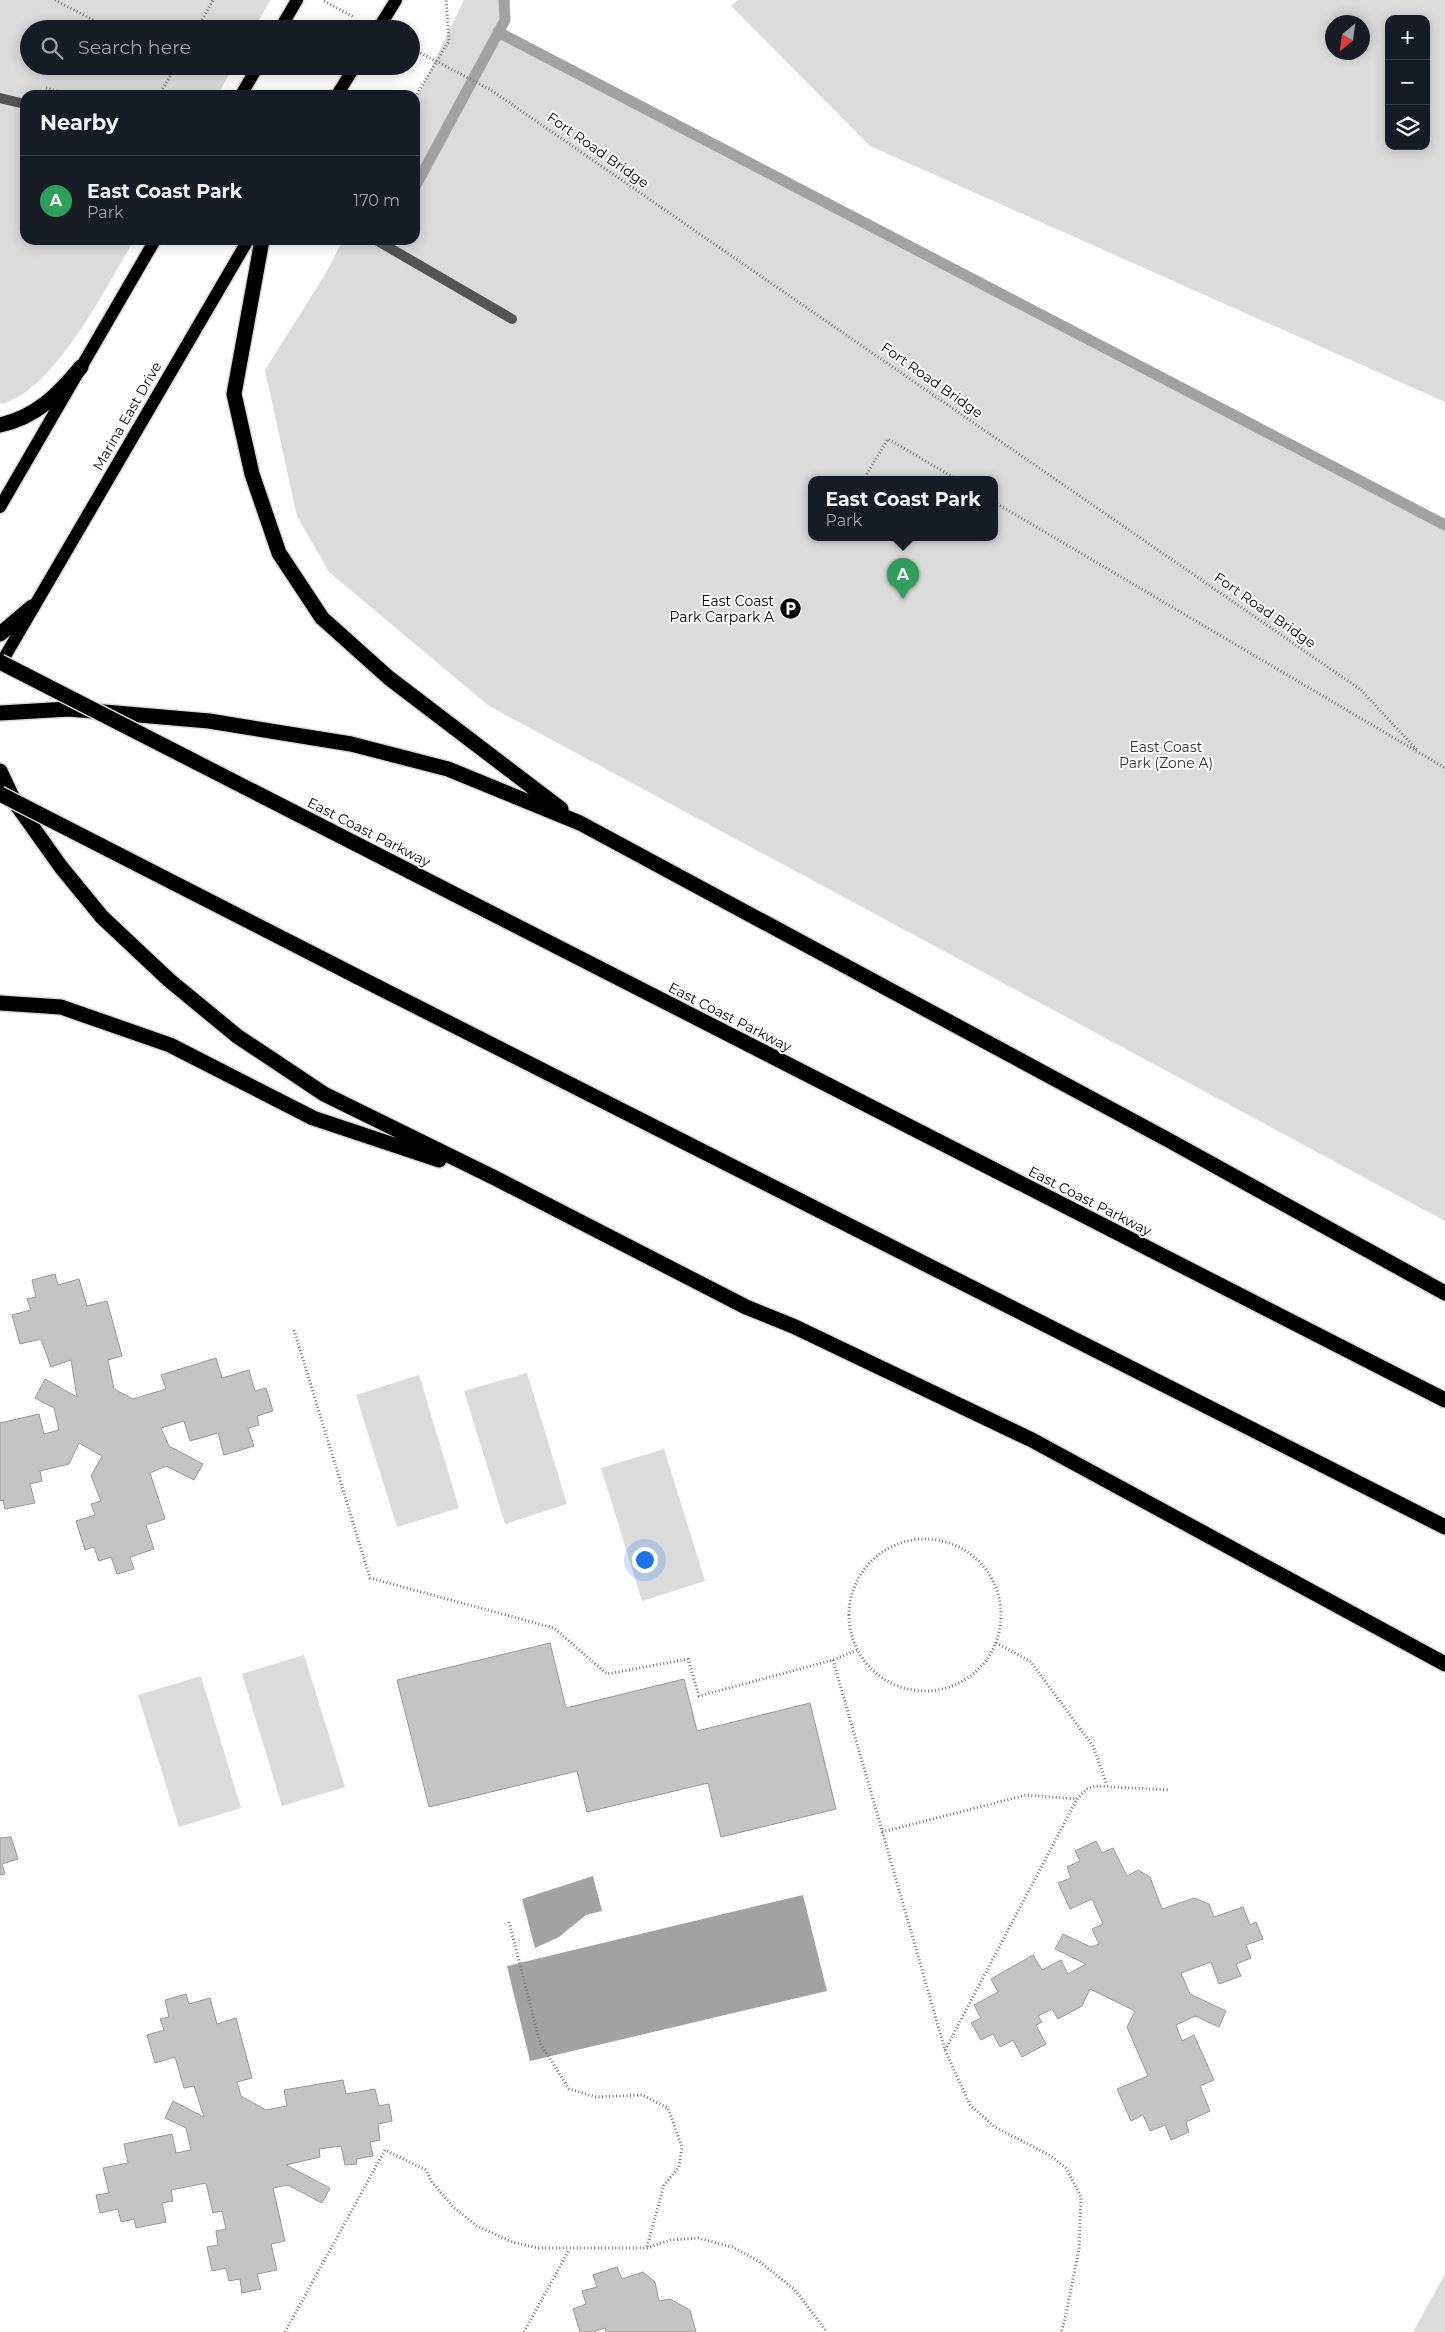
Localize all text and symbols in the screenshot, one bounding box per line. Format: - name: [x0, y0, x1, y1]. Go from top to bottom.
- north arrow: [1325, 15, 1370, 60]
- map controls: [1385, 15, 1430, 150]
- button: +: [1385, 15, 1430, 60]
- search box: [20, 20, 420, 75]
- icon: search: [38, 34, 66, 62]
- text: Search here: [78, 36, 191, 59]
- button: −: [1385, 60, 1430, 105]
- button: layers: [1385, 105, 1430, 150]
- street label: Fort Road Bridge: [544, 108, 652, 192]
- text: Nearby: [40, 110, 119, 135]
- text: East Coast Park: [87, 180, 242, 203]
- text: A: [50, 191, 62, 210]
- text: 170 m: [353, 191, 400, 210]
- text: Park: [87, 203, 124, 222]
- street label: Fort Road Bridge: [878, 338, 986, 422]
- street label: Marina East Drive: [89, 358, 165, 474]
- popup: [808, 476, 998, 541]
- text: East Coast Park: [825, 488, 981, 511]
- text: Park: [825, 511, 862, 530]
- pin: A: [887, 558, 919, 599]
- street label: Fort Road Bridge: [1211, 568, 1319, 652]
- place label: East Coast Park Carpark A: [669, 592, 775, 626]
- parking icon: East Coast Park Carpark A: [778, 597, 802, 621]
- park label: East Coast Park (Zone A): [1119, 738, 1213, 772]
- street label: East Coast Parkway: [304, 793, 434, 871]
- street label: East Coast Parkway: [665, 978, 795, 1056]
- street label: East Coast Parkway: [1025, 1162, 1155, 1240]
- your location: [632, 1547, 658, 1573]

